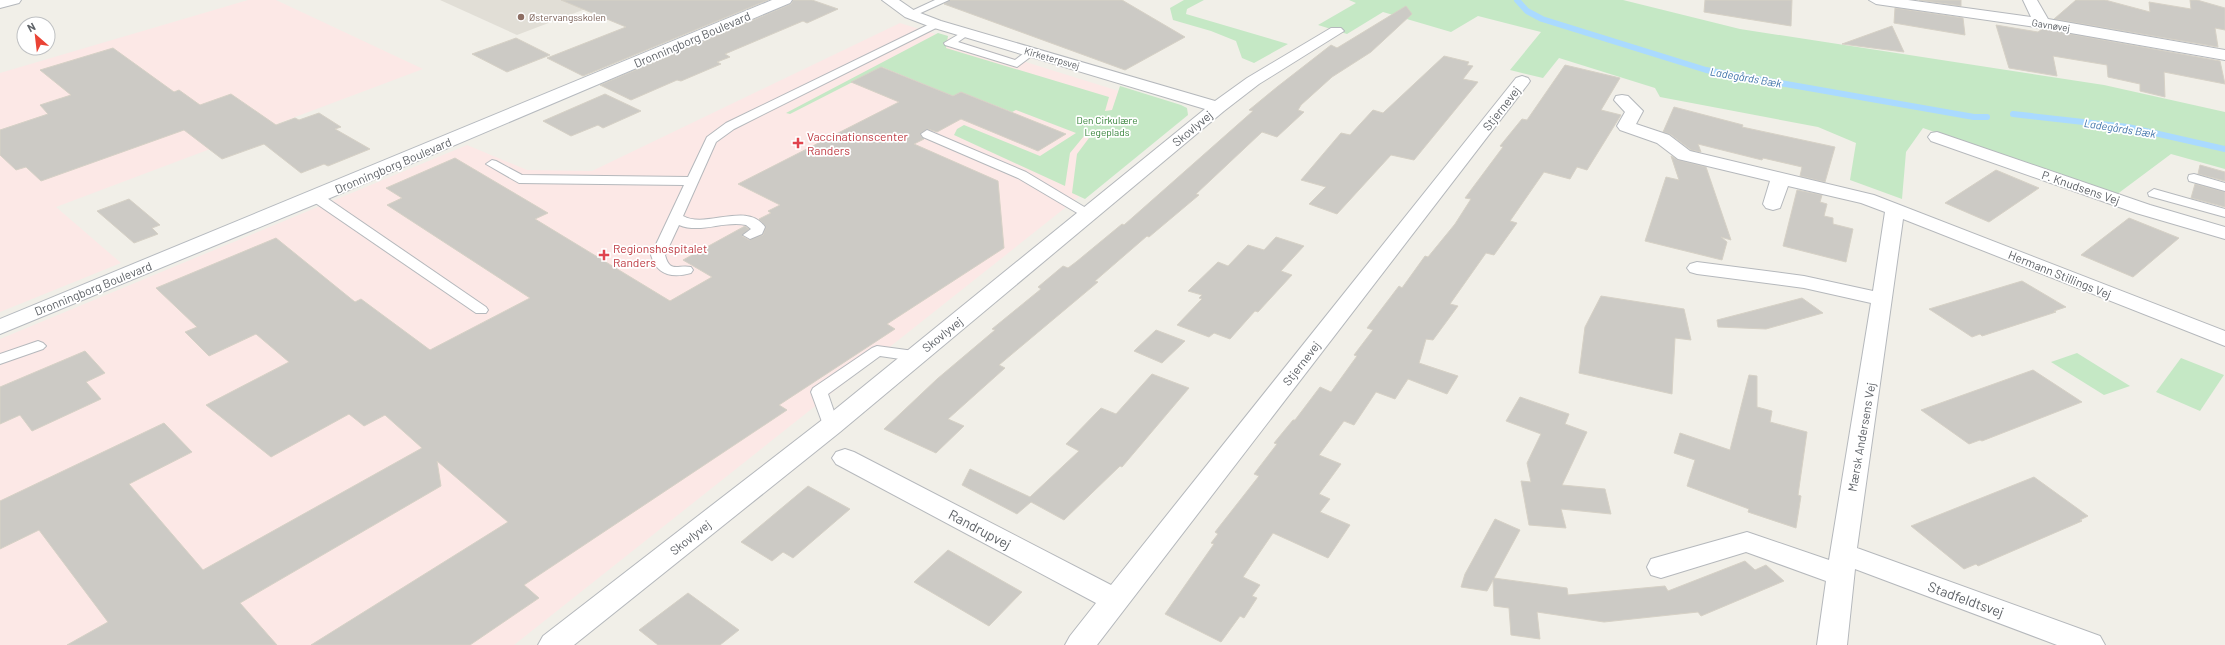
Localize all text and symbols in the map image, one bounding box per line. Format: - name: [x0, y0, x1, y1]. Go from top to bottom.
- street label: Dronningborg Boulevard: [632, 8, 752, 70]
- place label: Østervangsskolen: [529, 11, 606, 23]
- marker: Østervangsskolen: [516, 12, 526, 22]
- north arrow: [16, 16, 56, 56]
- street label: Gavnøvej: [2031, 16, 2071, 34]
- text: N: [25, 19, 37, 34]
- street label: Kirketerpsvej: [1023, 44, 1081, 72]
- water label: Ladegårds Bæk: [1709, 64, 1783, 90]
- street label: Stjernevej: [1479, 83, 1523, 133]
- street label: Skovlyvej: [1169, 107, 1215, 149]
- park label: Den Cirkulære Legeplads: [1076, 114, 1138, 138]
- water label: Ladegårds Bæk: [2083, 116, 2157, 140]
- place label: Vaccinationscenter Randers: [807, 129, 909, 157]
- street label: Dronningborg Boulevard: [333, 134, 453, 196]
- marker: Vaccinationscenter Randers: [792, 137, 804, 149]
- street label: P. Knudsens Vej: [2040, 167, 2122, 207]
- place label: Regionshospitalet Randers: [613, 241, 707, 269]
- street label: Hermann Stillings Vej: [2006, 247, 2114, 301]
- marker: Regionshospitalet Randers: [598, 249, 610, 261]
- street label: Dronningborg Boulevard: [32, 258, 154, 318]
- street label: Skovlyvej: [919, 313, 965, 355]
- street label: Stjernevej: [1279, 338, 1323, 388]
- street label: Mærsk Andersens Vej: [1844, 381, 1878, 493]
- street label: Randrupvej: [946, 505, 1014, 553]
- street label: Skovlyvej: [667, 517, 713, 557]
- street label: Stadfeldtsvej: [1926, 577, 2006, 621]

